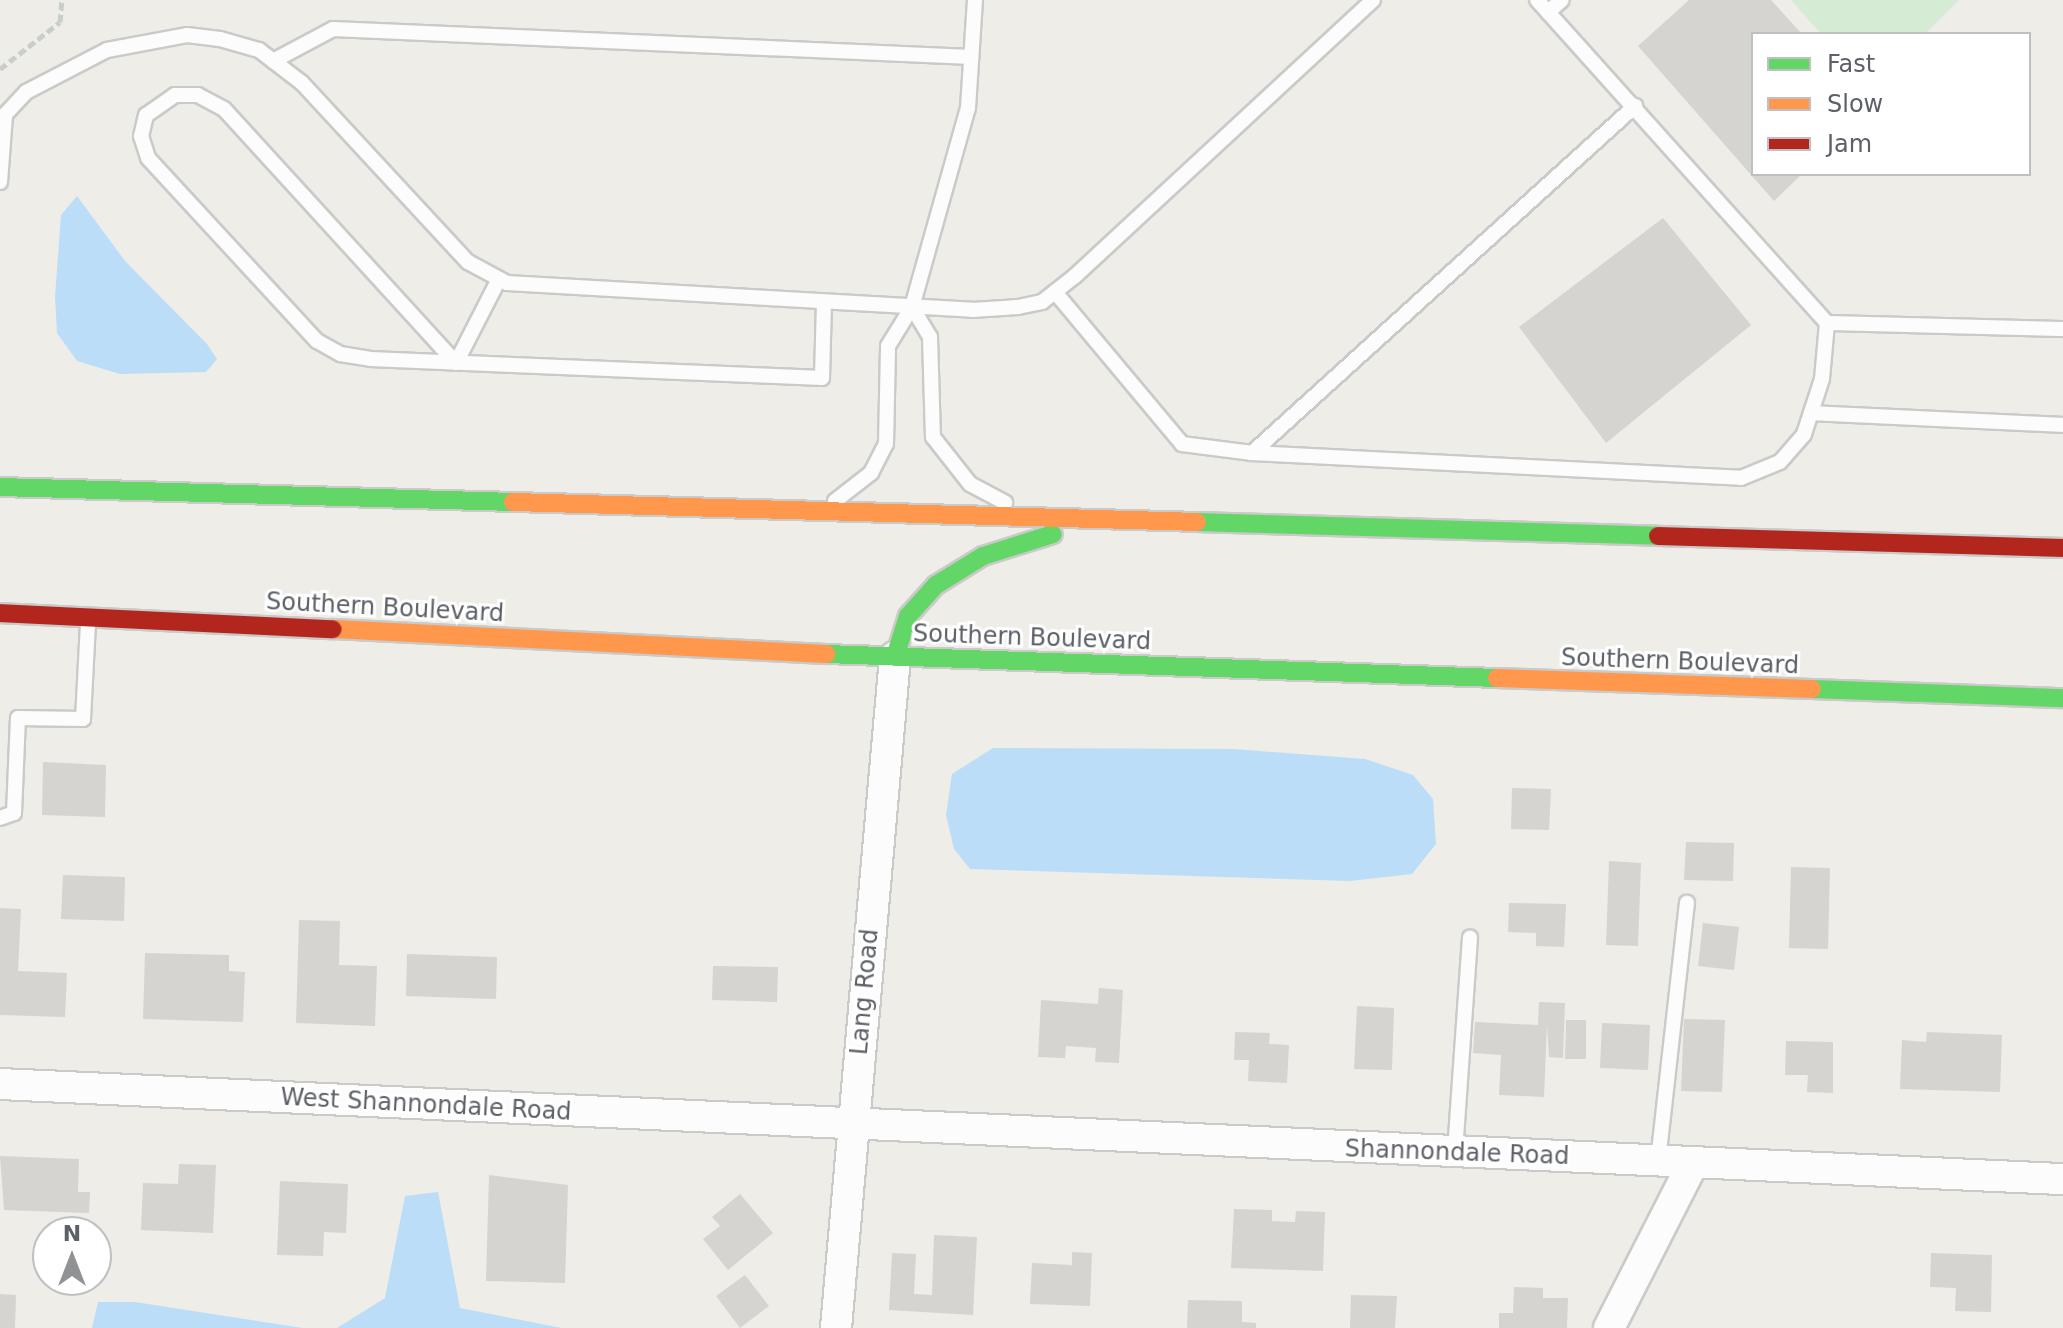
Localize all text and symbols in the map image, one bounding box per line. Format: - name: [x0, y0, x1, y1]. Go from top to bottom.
- legend: [1751, 32, 2031, 176]
- text: Fast: [1827, 50, 1875, 78]
- text: Slow: [1827, 90, 1883, 118]
- text: Jam: [1827, 130, 1872, 158]
- street label: Southern Boulevard: [265, 587, 505, 629]
- street label: Southern Boulevard: [912, 619, 1152, 657]
- street label: Southern Boulevard: [1560, 643, 1800, 681]
- street label: Lang Road: [845, 928, 885, 1056]
- street label: West Shannondale Road: [280, 1083, 572, 1127]
- street label: Shannondale Road: [1344, 1135, 1570, 1171]
- north arrow: [32, 1216, 112, 1296]
- text: N: [63, 1221, 81, 1246]

